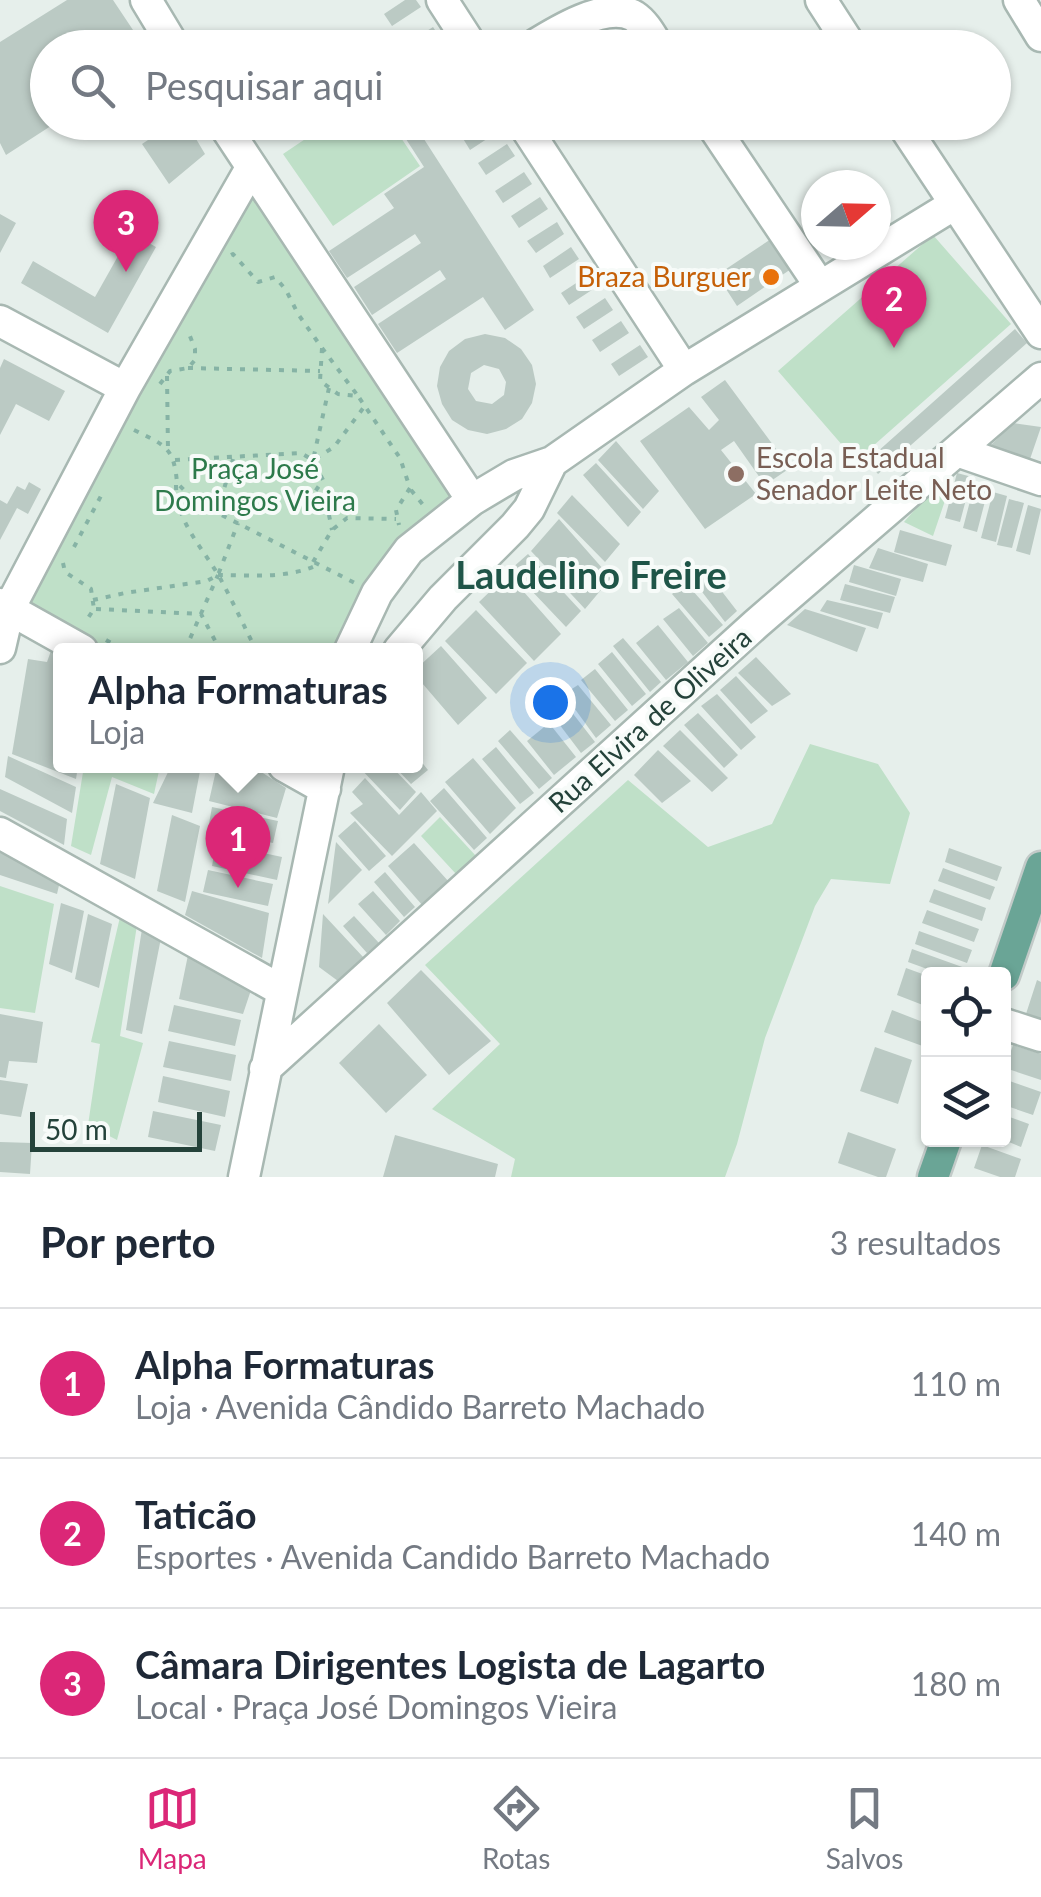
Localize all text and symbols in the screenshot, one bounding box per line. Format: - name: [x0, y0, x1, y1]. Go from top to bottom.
- search box: [30, 30, 1011, 140]
- icon: search: [65, 58, 120, 113]
- text: Pesquisar aqui: [145, 62, 384, 108]
- north arrow: [801, 170, 891, 260]
- pin: 3: [94, 190, 158, 272]
- place label: Braza Burguer: [577, 259, 751, 293]
- marker: Braza Burguer: [760, 266, 782, 288]
- pin: 2: [862, 266, 926, 348]
- place label: Escola Estadual Senador Leite Neto: [756, 440, 992, 506]
- park label: Praça José Domingos Vieira: [154, 451, 356, 517]
- marker: Escola Estadual Senador Leite Neto: [725, 463, 747, 485]
- district label: Laudelino Freire: [455, 551, 727, 597]
- street label: Rua Elvira de Oliveira: [541, 619, 758, 819]
- popup: [53, 643, 423, 773]
- text: Alpha Formaturas: [88, 666, 388, 712]
- your location: [525, 677, 576, 728]
- text: Loja: [88, 712, 145, 751]
- pin: 1: [206, 806, 270, 888]
- map controls: [921, 967, 1011, 1147]
- button: locate: [921, 967, 1011, 1057]
- button: layers: [921, 1057, 1011, 1147]
- scale bar: [30, 1107, 202, 1152]
- text: 50 m: [45, 1112, 108, 1146]
- text: Por perto: [40, 1217, 216, 1267]
- text: 3 resultados: [830, 1223, 1001, 1262]
- text: Alpha Formaturas: [135, 1341, 434, 1387]
- text: 1: [63, 1364, 82, 1403]
- text: 110 m: [911, 1364, 1001, 1403]
- text: Loja · Avenida Cândido Barreto Machado: [135, 1387, 705, 1426]
- text: Taticão: [135, 1491, 257, 1537]
- text: 2: [63, 1514, 82, 1553]
- text: 140 m: [911, 1514, 1001, 1553]
- text: Esportes · Avenida Candido Barreto Machado: [135, 1537, 770, 1576]
- text: Câmara Dirigentes Logista de Lagarto: [135, 1641, 765, 1687]
- text: 3: [63, 1664, 82, 1703]
- text: 180 m: [911, 1664, 1001, 1703]
- text: Local · Praça José Domingos Vieira: [135, 1687, 617, 1726]
- tab: Mapa: [138, 1781, 207, 1875]
- tab: Rotas: [482, 1781, 550, 1875]
- tab: Salvos: [826, 1781, 903, 1875]

